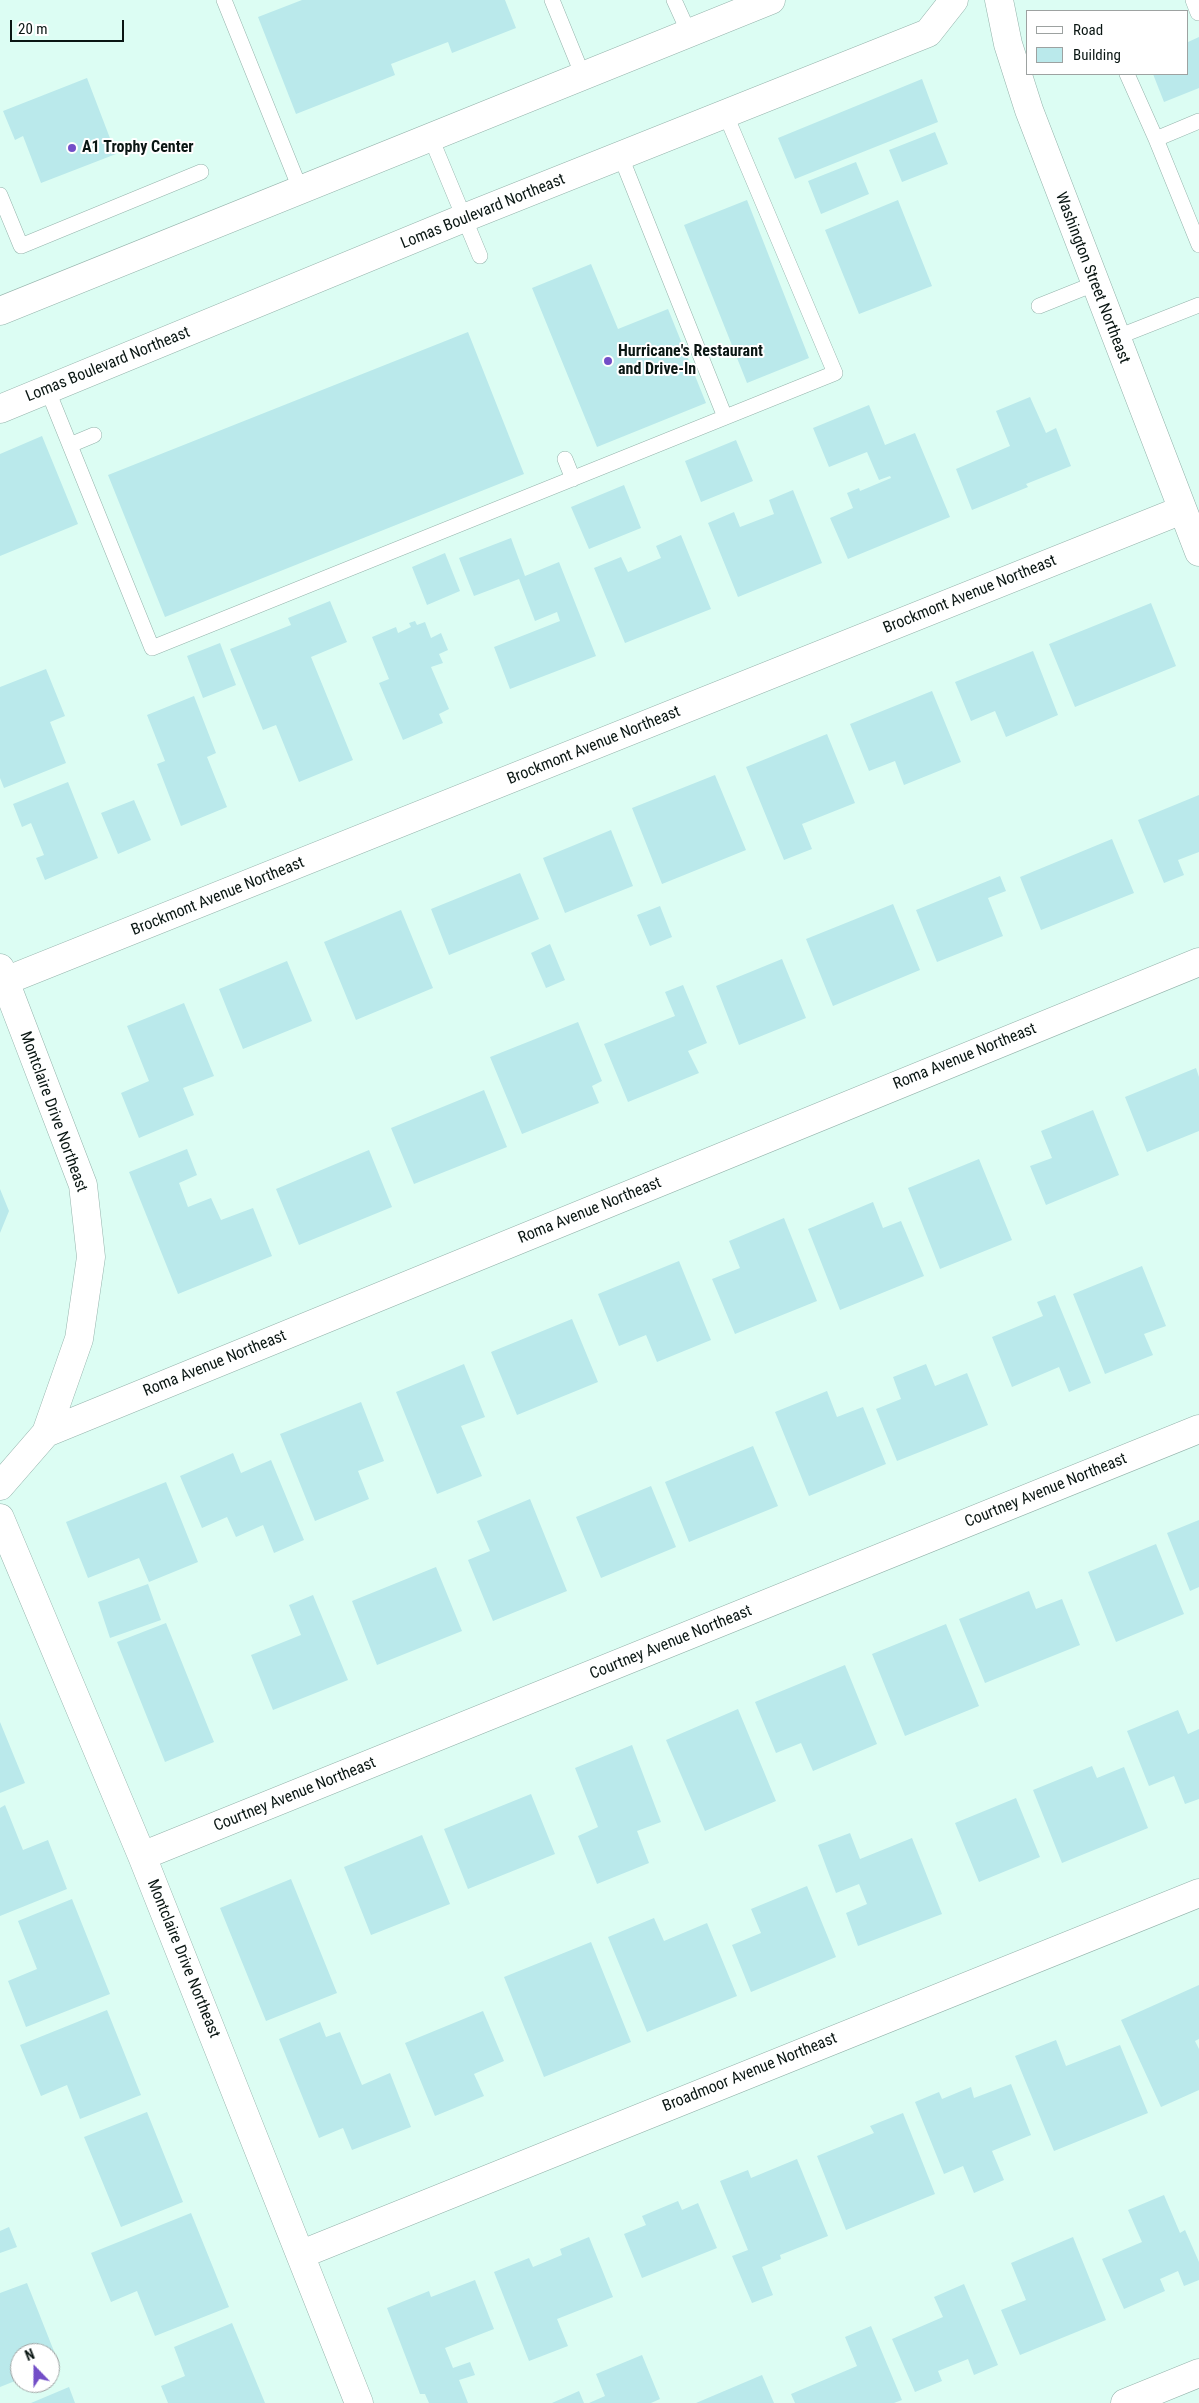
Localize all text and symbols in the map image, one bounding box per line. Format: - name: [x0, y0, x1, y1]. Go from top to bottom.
- scale bar: [12, 10, 126, 42]
- legend: [1026, 10, 1189, 75]
- text: 20 m: [18, 20, 48, 38]
- text: Road: [1073, 21, 1103, 39]
- text: Building: [1073, 46, 1121, 64]
- place label: A1 Trophy Center: [82, 138, 194, 158]
- marker: A1 Trophy Center: [66, 142, 78, 154]
- street label: Lomas Boulevard Northeast: [398, 170, 568, 254]
- street label: Washington Street Northeast: [1050, 190, 1134, 366]
- street label: Lomas Boulevard Northeast: [23, 323, 193, 407]
- place label: Hurricane's Restaurant and Drive-In: [618, 342, 763, 380]
- marker: Hurricane's Restaurant and Drive-In: [602, 355, 614, 367]
- street label: Brockmont Avenue Northeast: [881, 551, 1059, 639]
- street label: Brockmont Avenue Northeast: [505, 702, 683, 790]
- street label: Brockmont Avenue Northeast: [129, 853, 307, 941]
- street label: Roma Avenue Northeast: [891, 1020, 1039, 1094]
- street label: Montclaire Drive Northeast: [15, 1029, 91, 1195]
- street label: Roma Avenue Northeast: [516, 1174, 664, 1248]
- street label: Roma Avenue Northeast: [141, 1327, 289, 1401]
- street label: Courtney Avenue Northeast: [962, 1450, 1130, 1532]
- street label: Courtney Avenue Northeast: [587, 1602, 755, 1684]
- street label: Courtney Avenue Northeast: [211, 1754, 379, 1836]
- street label: Montclaire Drive Northeast: [142, 1877, 224, 2041]
- street label: Broadmoor Avenue Northeast: [660, 2029, 840, 2117]
- north arrow: [10, 2343, 60, 2393]
- text: N: [23, 2346, 37, 2364]

